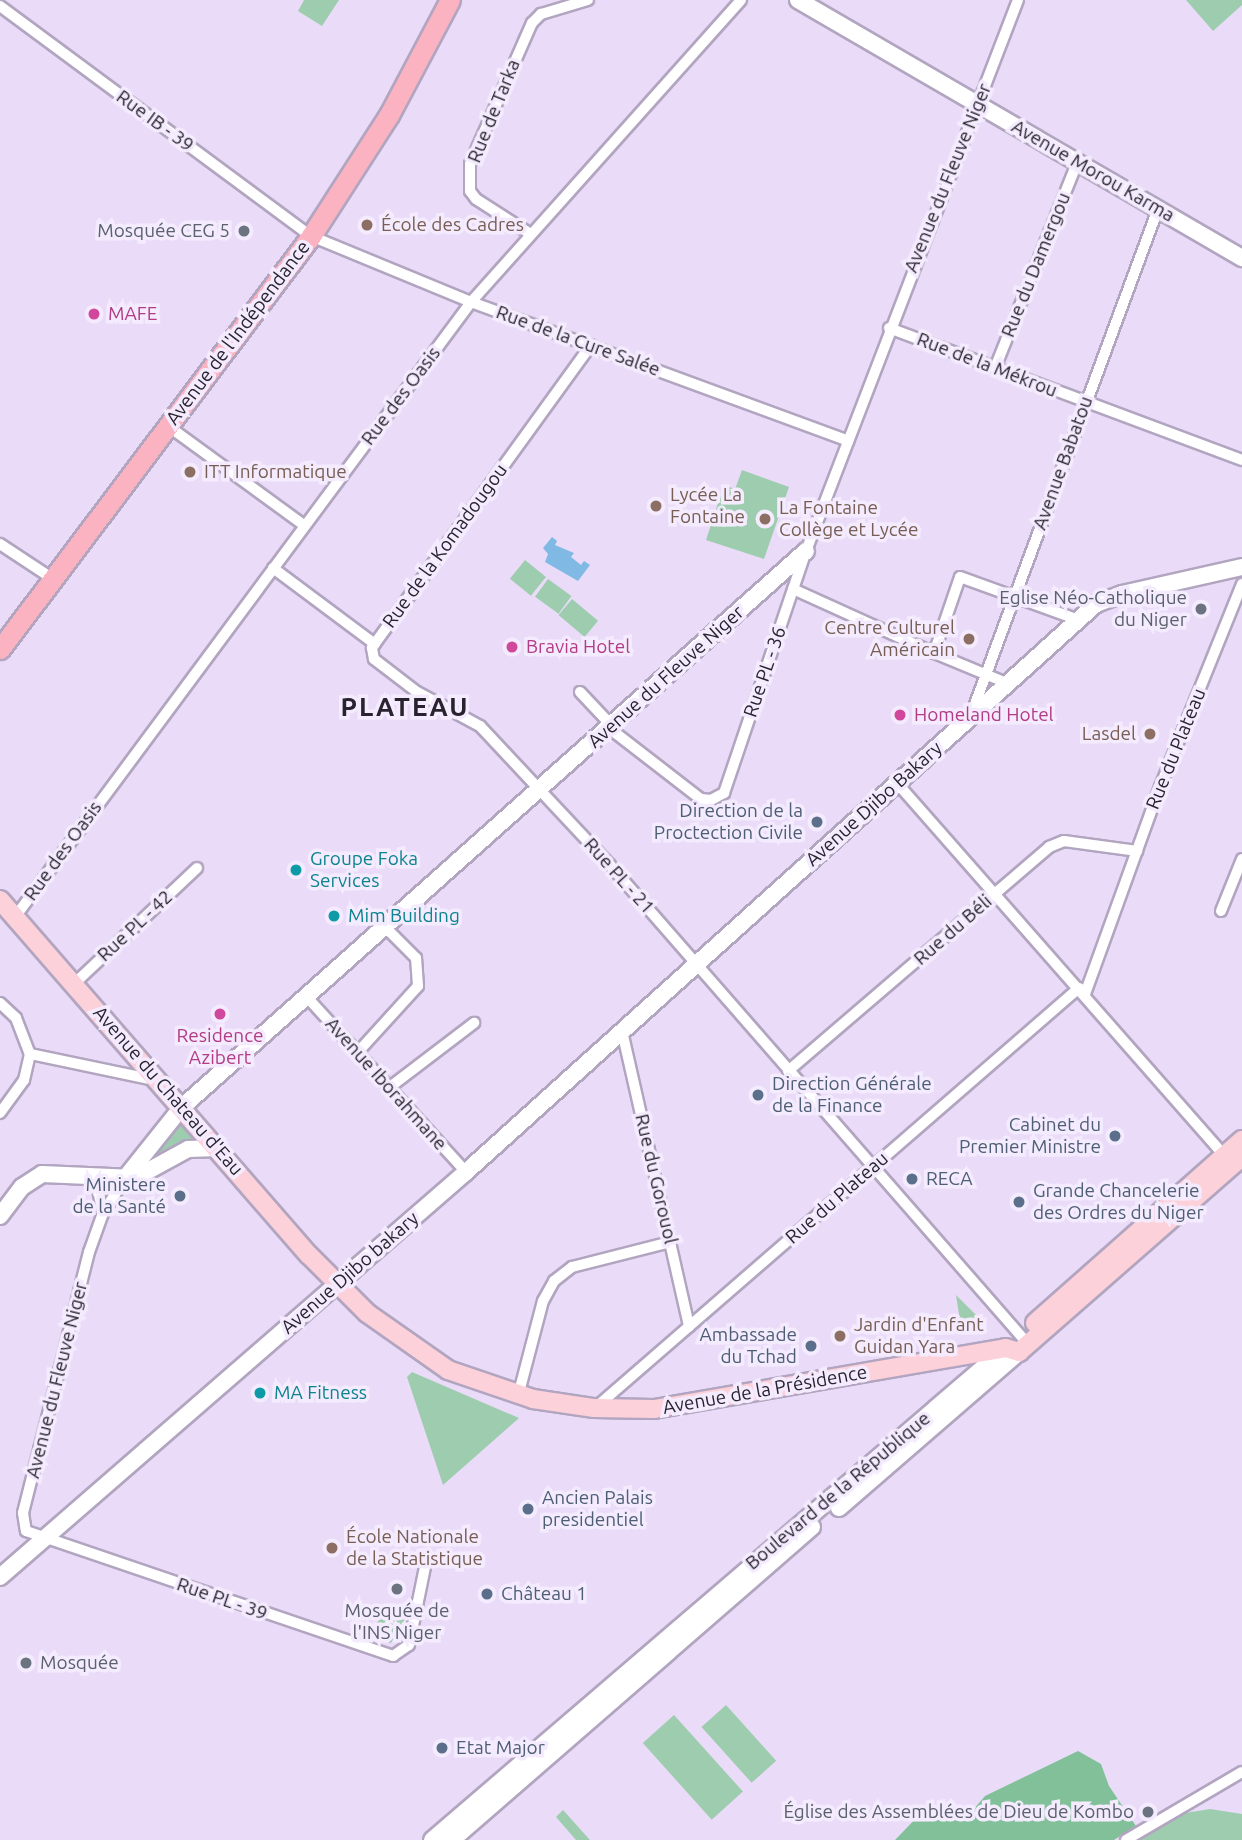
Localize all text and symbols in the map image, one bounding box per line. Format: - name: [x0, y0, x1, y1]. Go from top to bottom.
- street label: Rue de Tarka: [463, 56, 525, 166]
- street label: Avenue du Fleuve Niger: [900, 80, 996, 276]
- street label: Rue IB - 39: [112, 85, 198, 157]
- street label: Avenue Morou Karma: [1008, 115, 1178, 227]
- street label: Rue du Damergou: [997, 189, 1075, 341]
- place label: École des Cadres: [381, 214, 524, 236]
- marker: École des Cadres: [359, 217, 375, 233]
- place label: Mosquée CEG 5: [97, 220, 230, 242]
- marker: Mosquée CEG 5: [236, 223, 252, 239]
- street label: Avenue de l'Indépendance: [161, 236, 315, 430]
- street label: Rue de la Cure Salée: [493, 301, 663, 381]
- place label: MAFE: [108, 303, 158, 325]
- marker: MAFE: [86, 306, 102, 322]
- street label: Rue de la Mékrou: [914, 328, 1060, 402]
- street label: Rue des Oasis: [357, 342, 445, 450]
- street label: Avenue Babatou: [1028, 393, 1098, 533]
- street label: Rue de la Komadougou: [378, 460, 512, 632]
- place label: ITT Informatique: [204, 461, 347, 483]
- marker: ITT Informatique: [182, 464, 198, 480]
- place label: Lycée La Fontaine: [670, 484, 745, 528]
- place label: La Fontaine Collège et Lycée: [779, 497, 919, 541]
- marker: Lycée La Fontaine: [648, 498, 664, 514]
- marker: La Fontaine Collège et Lycée: [757, 511, 773, 527]
- place label: Eglise Néo-Catholique du Niger: [999, 587, 1187, 631]
- street label: Avenue du Fleuve Niger: [583, 601, 749, 753]
- marker: Eglise Néo-Catholique du Niger: [1193, 601, 1209, 617]
- place label: Centre Culturel Américain: [824, 617, 955, 661]
- street label: Rue PL - 36: [739, 624, 791, 720]
- marker: Centre Culturel Américain: [961, 631, 977, 647]
- place label: Bravia Hotel: [526, 636, 630, 658]
- marker: Bravia Hotel: [504, 639, 520, 655]
- street label: Rue du Plateau: [1141, 685, 1211, 813]
- district label: PLATEAU: [341, 691, 469, 723]
- place label: Homeland Hotel: [914, 704, 1054, 726]
- marker: Homeland Hotel: [892, 707, 908, 723]
- place label: Lasdel: [1082, 723, 1136, 745]
- marker: Lasdel: [1142, 726, 1158, 742]
- street label: Avenue Djibo Bakary: [801, 737, 947, 871]
- street label: Rue des Oasis: [19, 797, 107, 905]
- place label: Direction de la Proctection Civile: [654, 800, 803, 844]
- marker: Direction de la Proctection Civile: [809, 814, 825, 830]
- street label: Rue PL - 21: [579, 833, 659, 919]
- place label: Groupe Foka Services: [310, 848, 418, 892]
- marker: Groupe Foka Services: [288, 862, 304, 878]
- street label: Rue PL - 42: [93, 886, 177, 966]
- street label: Rue du Béli: [909, 890, 997, 970]
- place label: Mim Building: [348, 905, 460, 927]
- marker: Mim Building: [326, 908, 342, 924]
- street label: Avenue du Chateau d'Eau: [88, 1002, 248, 1180]
- marker: Residence Azibert: [212, 1006, 228, 1022]
- street label: Avenue Iborahmane: [320, 1013, 452, 1155]
- place label: Residence Azibert: [177, 1025, 263, 1069]
- place label: Direction Générale de la Finance: [772, 1073, 932, 1117]
- marker: Direction Générale de la Finance: [750, 1087, 766, 1103]
- street label: Rue du Gorouol: [630, 1112, 682, 1246]
- place label: Cabinet du Premier Ministre: [959, 1114, 1101, 1158]
- marker: Cabinet du Premier Ministre: [1107, 1128, 1123, 1144]
- street label: Rue du Plateau: [781, 1147, 893, 1249]
- place label: RECA: [926, 1168, 973, 1190]
- marker: RECA: [904, 1171, 920, 1187]
- place label: Ministere de la Santé: [72, 1174, 166, 1218]
- place label: Grande Chancelerie des Ordres du Niger: [1033, 1180, 1204, 1224]
- marker: Ministere de la Santé: [172, 1188, 188, 1204]
- marker: Grande Chancelerie des Ordres du Niger: [1011, 1194, 1027, 1210]
- street label: Avenue Djibo bakary: [277, 1207, 423, 1339]
- street label: Avenue du Fleuve Niger: [22, 1279, 92, 1481]
- place label: Jardin d'Enfant Guidan Yara: [854, 1314, 984, 1358]
- place label: Ambassade du Tchad: [700, 1324, 797, 1368]
- marker: Jardin d'Enfant Guidan Yara: [832, 1328, 848, 1344]
- marker: Ambassade du Tchad: [803, 1338, 819, 1354]
- street label: Avenue de la Présidence: [661, 1361, 869, 1419]
- place label: MA Fitness: [274, 1382, 367, 1404]
- marker: MA Fitness: [252, 1385, 268, 1401]
- street label: Boulevard de la République: [741, 1407, 935, 1575]
- place label: Ancien Palais presidentiel: [542, 1487, 653, 1531]
- marker: Ancien Palais presidentiel: [520, 1501, 536, 1517]
- place label: École Nationale de la Statistique: [346, 1526, 483, 1570]
- marker: École Nationale de la Statistique: [324, 1540, 340, 1556]
- street label: Rue PL - 39: [174, 1573, 270, 1625]
- marker: Mosquée de l'INS Niger: [389, 1581, 405, 1597]
- place label: Château 1: [501, 1583, 587, 1605]
- marker: Château 1: [479, 1586, 495, 1602]
- place label: Mosquée de l'INS Niger: [345, 1600, 449, 1644]
- place label: Mosquée: [40, 1652, 119, 1674]
- marker: Mosquée: [18, 1655, 34, 1671]
- place label: Etat Major: [456, 1737, 545, 1759]
- marker: Etat Major: [434, 1740, 450, 1756]
- place label: Église des Assemblées de Dieu de Kombo: [783, 1801, 1134, 1823]
- marker: Église des Assemblées de Dieu de Kombo: [1140, 1804, 1156, 1820]

